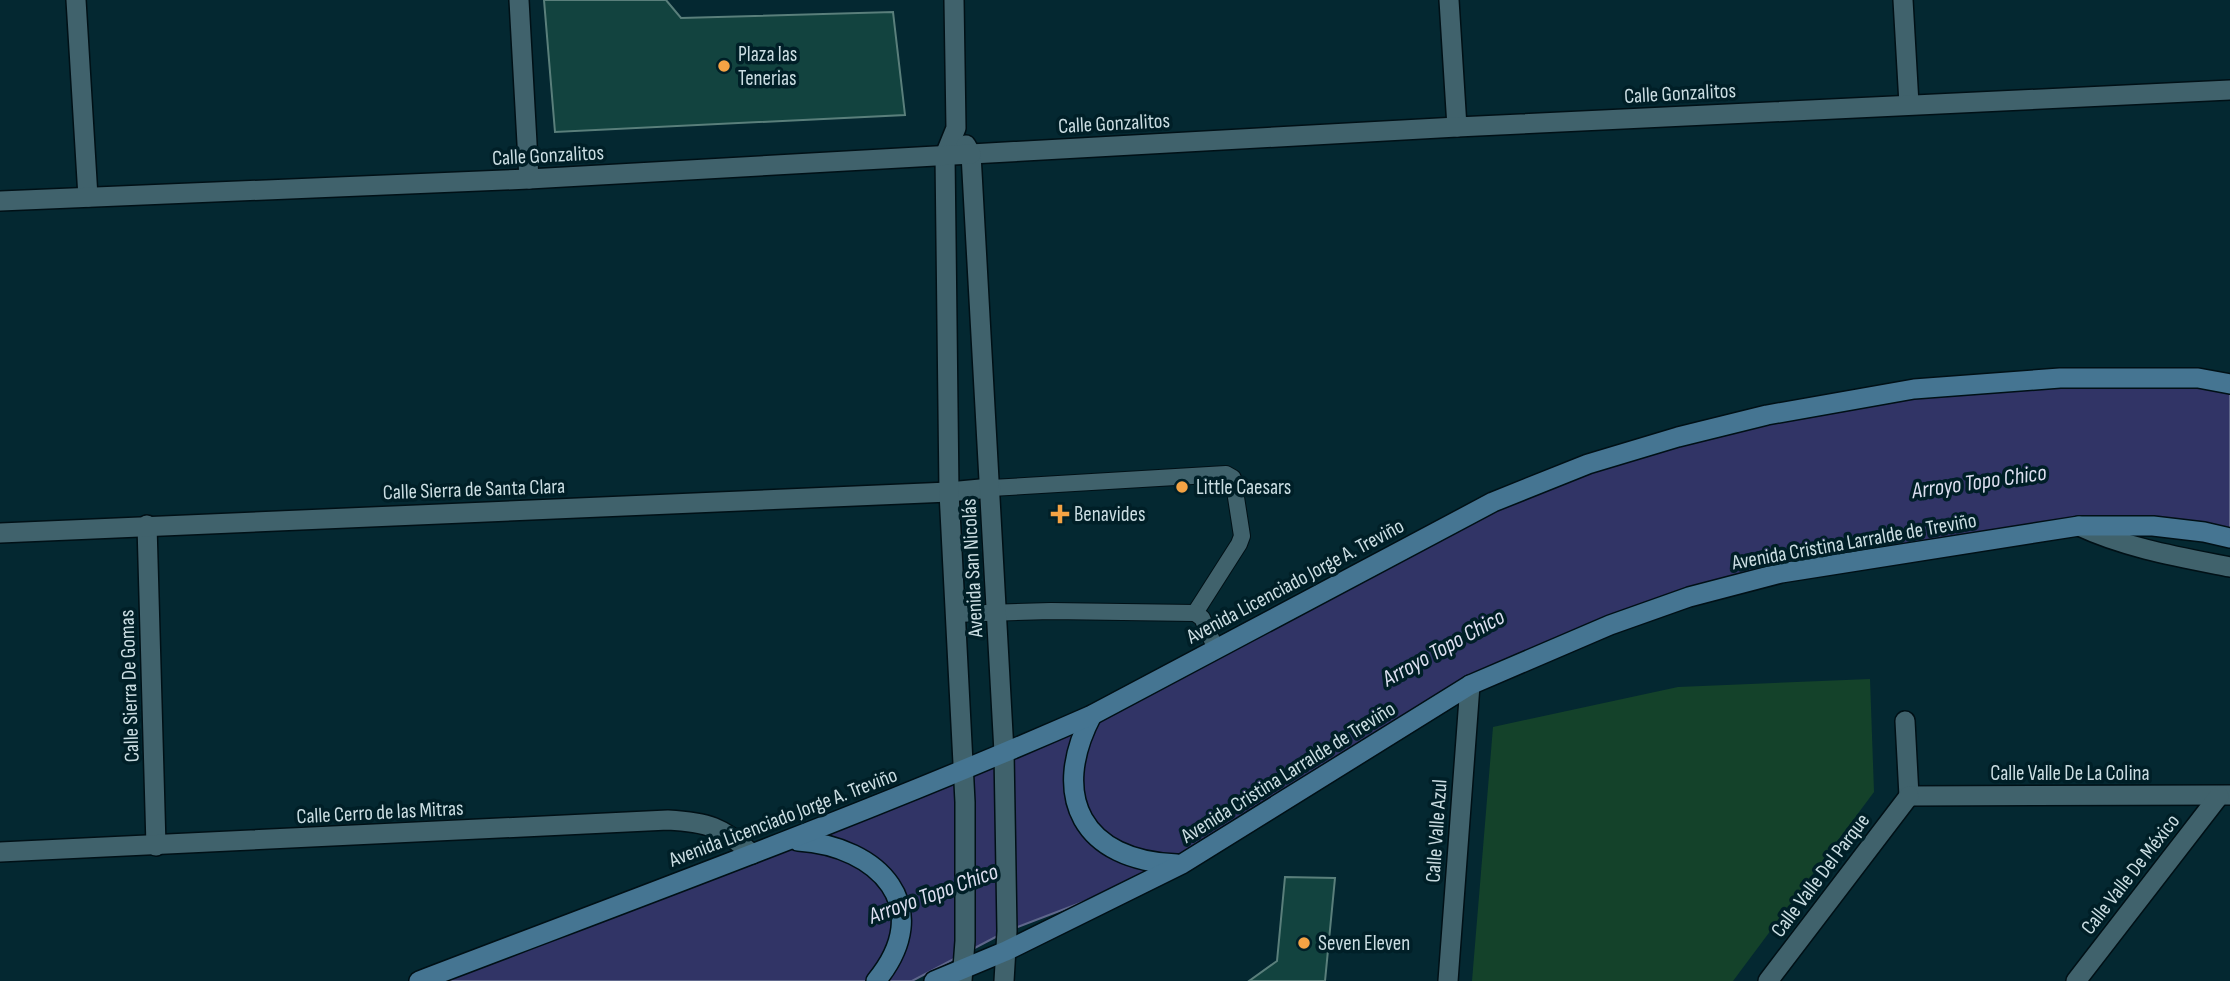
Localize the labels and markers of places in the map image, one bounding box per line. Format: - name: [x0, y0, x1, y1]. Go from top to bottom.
- place label: Plaza las Tenerias: [738, 42, 797, 91]
- marker: Plaza las Tenerias: [716, 58, 732, 74]
- place label: Little Caesars: [1196, 475, 1291, 500]
- marker: Little Caesars: [1174, 479, 1190, 495]
- place label: Benavides: [1074, 502, 1145, 527]
- marker: Benavides: [1052, 506, 1068, 522]
- place label: Seven Eleven: [1318, 931, 1410, 956]
- marker: Seven Eleven: [1296, 935, 1312, 951]

